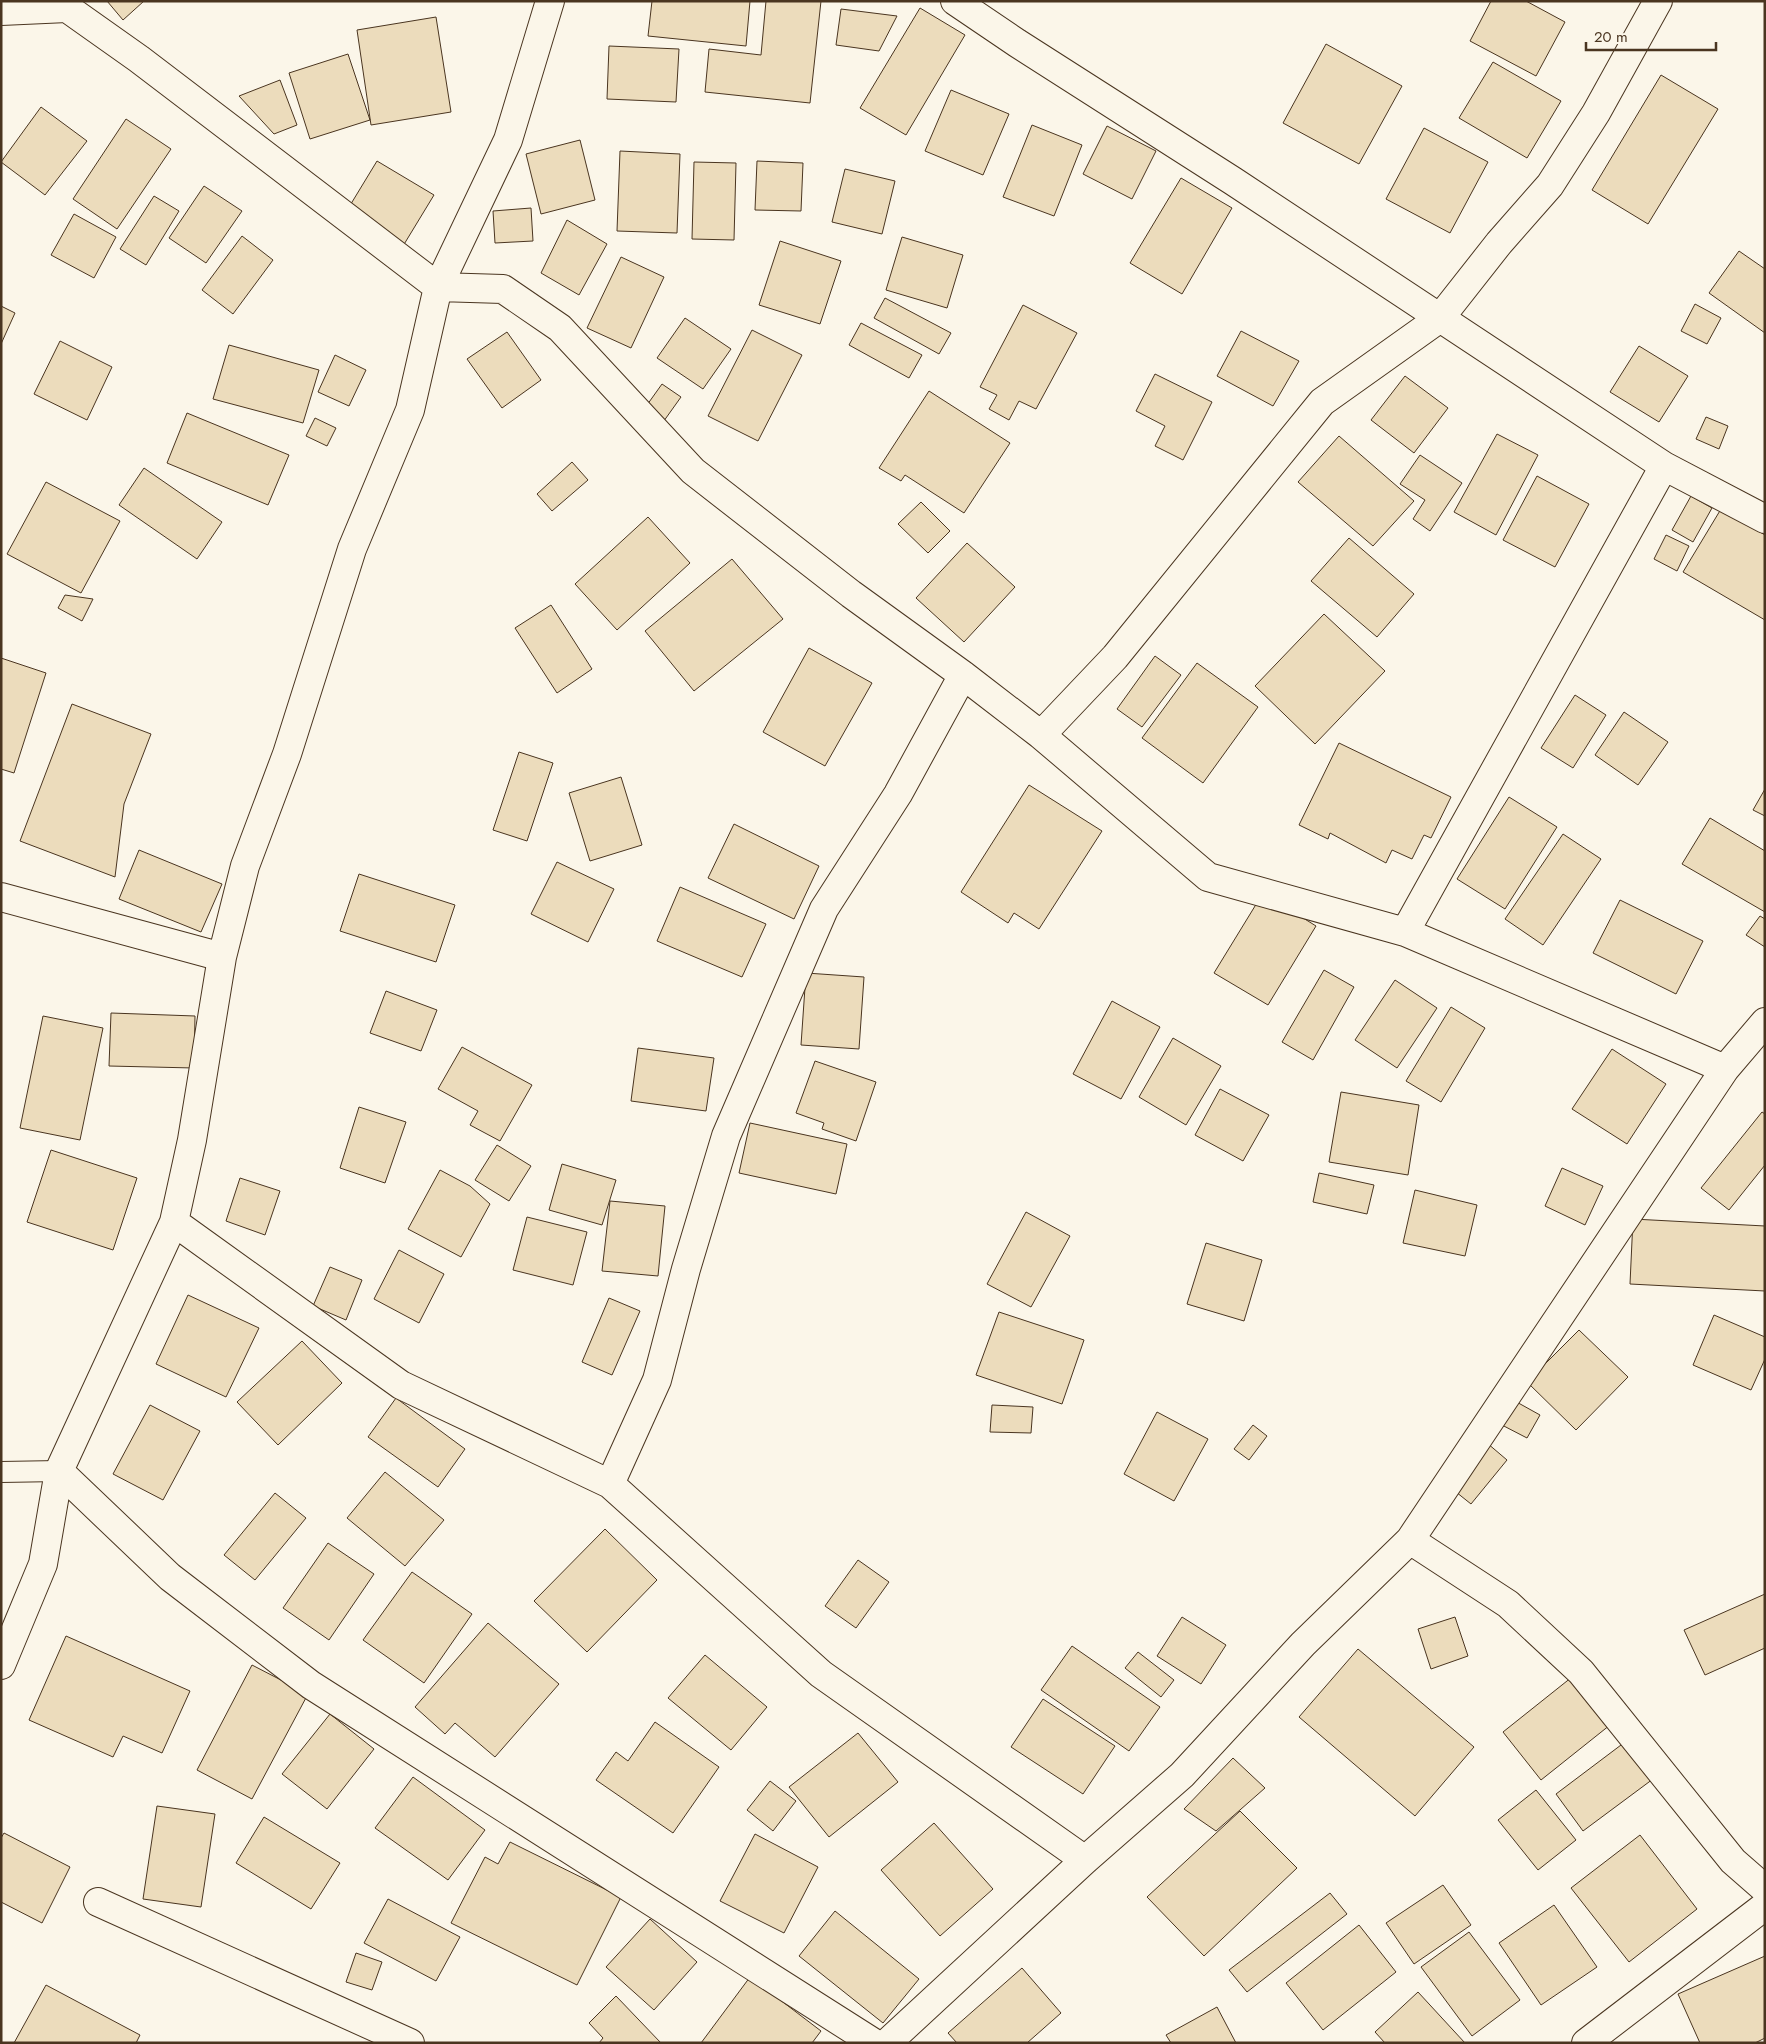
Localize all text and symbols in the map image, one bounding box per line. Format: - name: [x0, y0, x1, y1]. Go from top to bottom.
- scale bar: [1586, 20, 1716, 52]
- text: 20 m: [1594, 26, 1628, 48]

